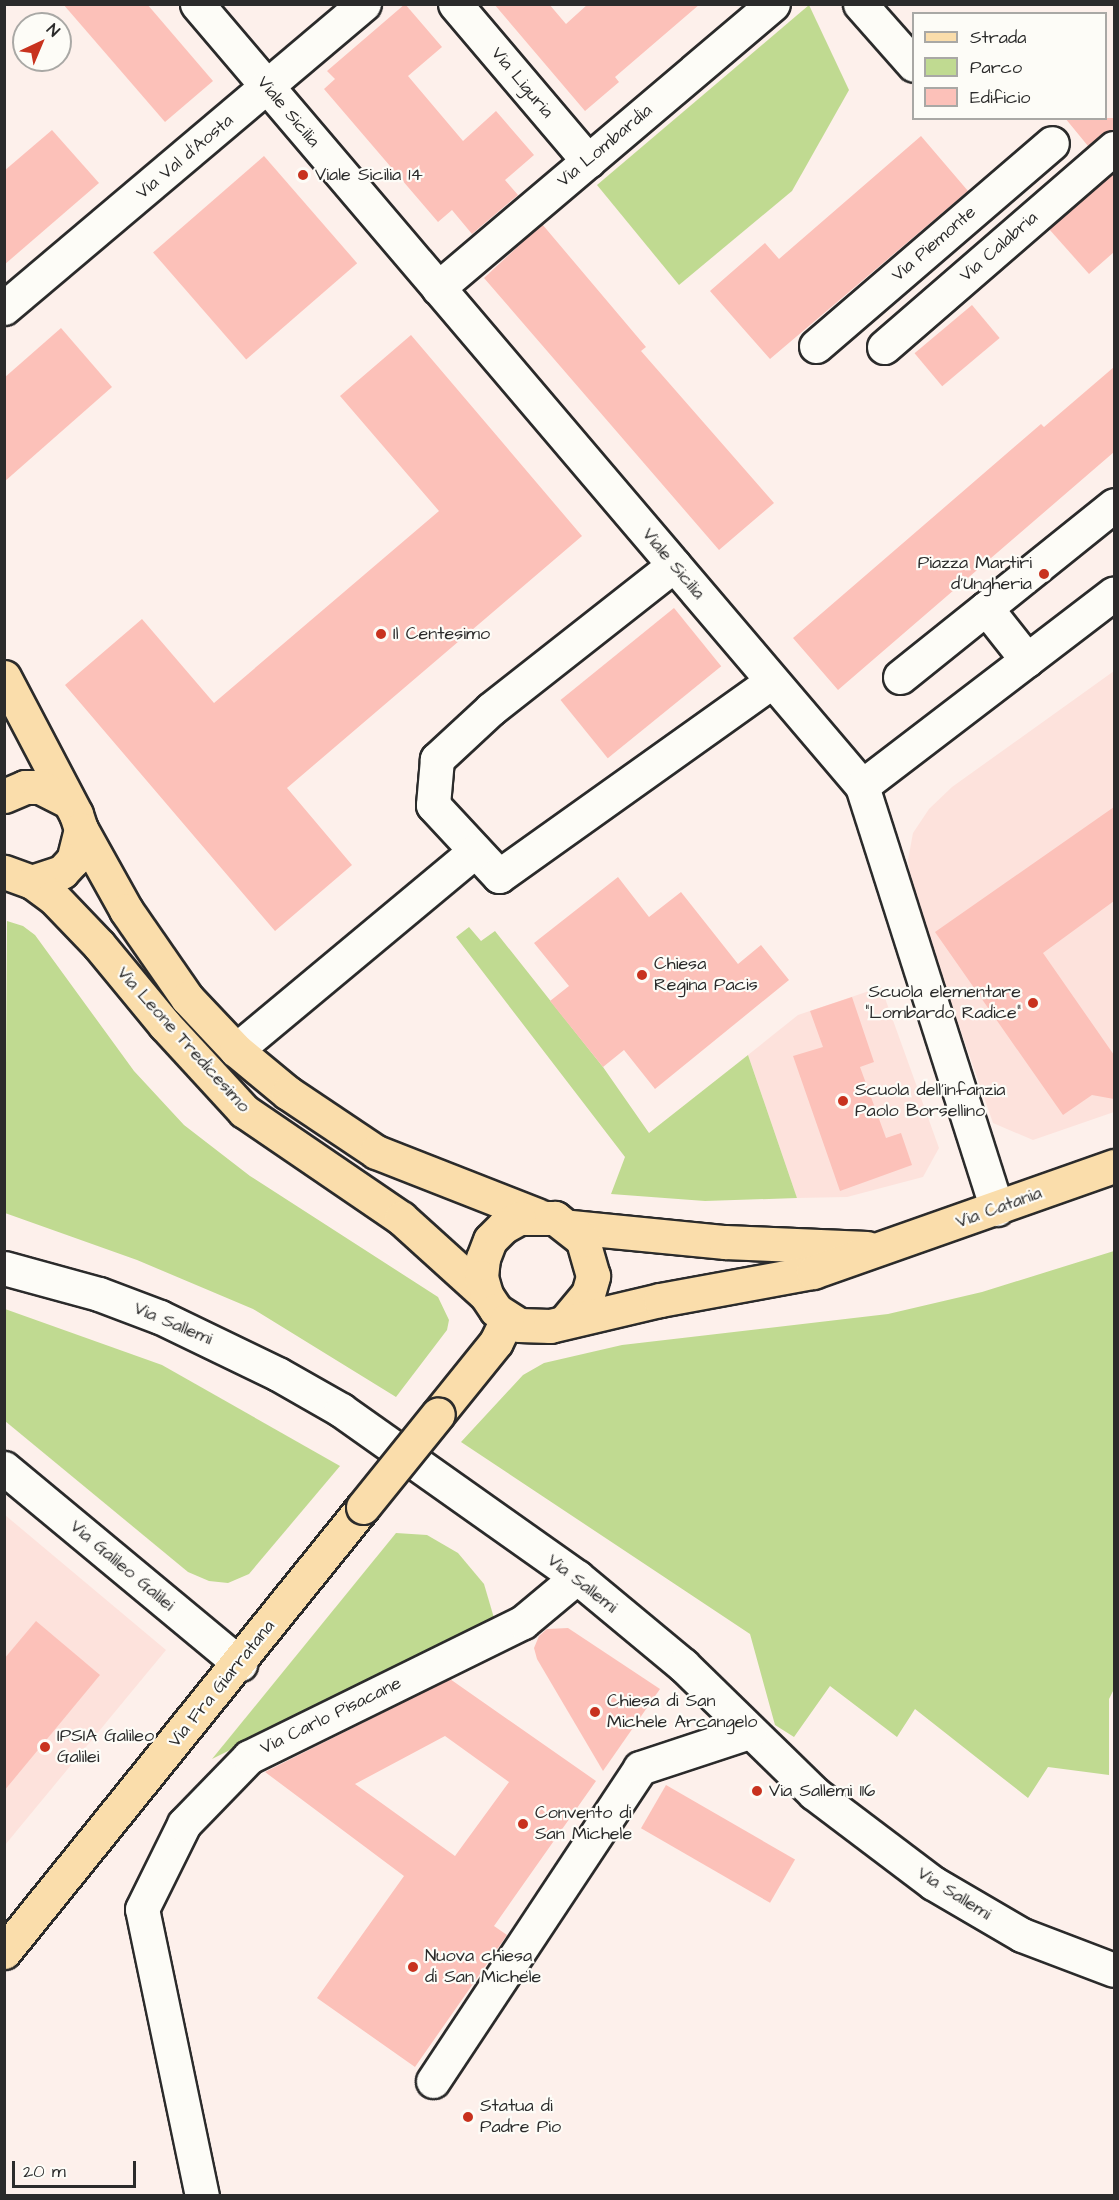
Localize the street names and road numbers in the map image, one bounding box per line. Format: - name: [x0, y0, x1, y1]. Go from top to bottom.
- street label: Via Liguria: [486, 43, 558, 123]
- street label: Viale Sicilia: [252, 72, 324, 152]
- street label: Via Lombardia: [553, 100, 657, 192]
- street label: Via Val d'Aosta: [132, 110, 238, 204]
- street label: Via Piemonte: [887, 202, 981, 286]
- street label: Via Calabria: [956, 207, 1042, 287]
- street label: Viale Sicilia: [637, 524, 709, 604]
- street label: Via Leone Tredicesimo: [112, 963, 254, 1117]
- street label: Via Catania: [953, 1183, 1045, 1233]
- street label: Via Sallemi: [130, 1298, 216, 1350]
- street label: Via Galileo Galilei: [65, 1516, 179, 1616]
- street label: Via Sallemi: [543, 1550, 621, 1618]
- street label: Via Fra Giarratana: [164, 1616, 280, 1752]
- street label: Via Carlo Pisacane: [257, 1673, 405, 1759]
- street label: Via Sallemi: [913, 1863, 995, 1925]

